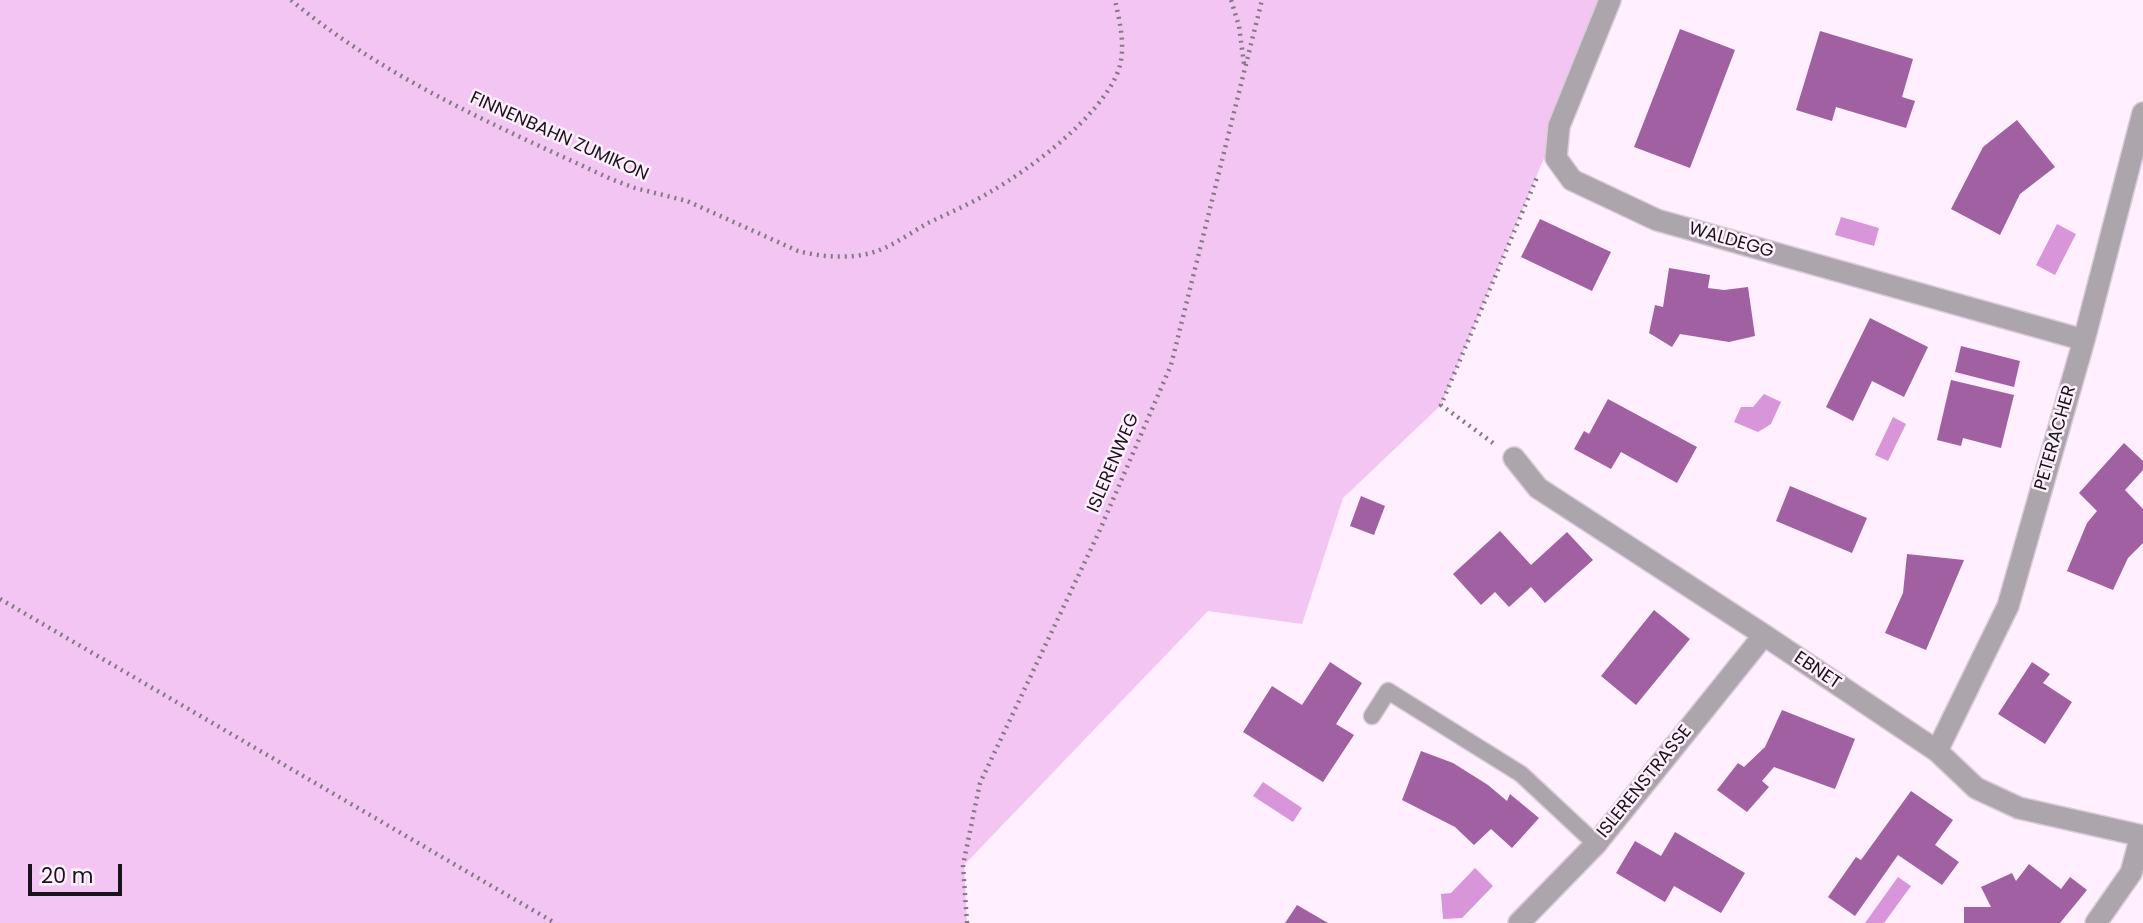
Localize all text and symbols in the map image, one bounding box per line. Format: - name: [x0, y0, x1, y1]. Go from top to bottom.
- street label: FINNENBAHN ZUMIKON: [466, 88, 652, 186]
- street label: WALDEGG: [1686, 219, 1776, 263]
- street label: PETERACHER: [2031, 383, 2081, 493]
- street label: ISLERENWEG: [1083, 410, 1145, 516]
- street label: EBNET: [1789, 648, 1845, 694]
- street label: ISLERENSTRASSE: [1593, 721, 1697, 843]
- scale bar: [32, 850, 126, 894]
- text: 20 m: [41, 861, 94, 890]

